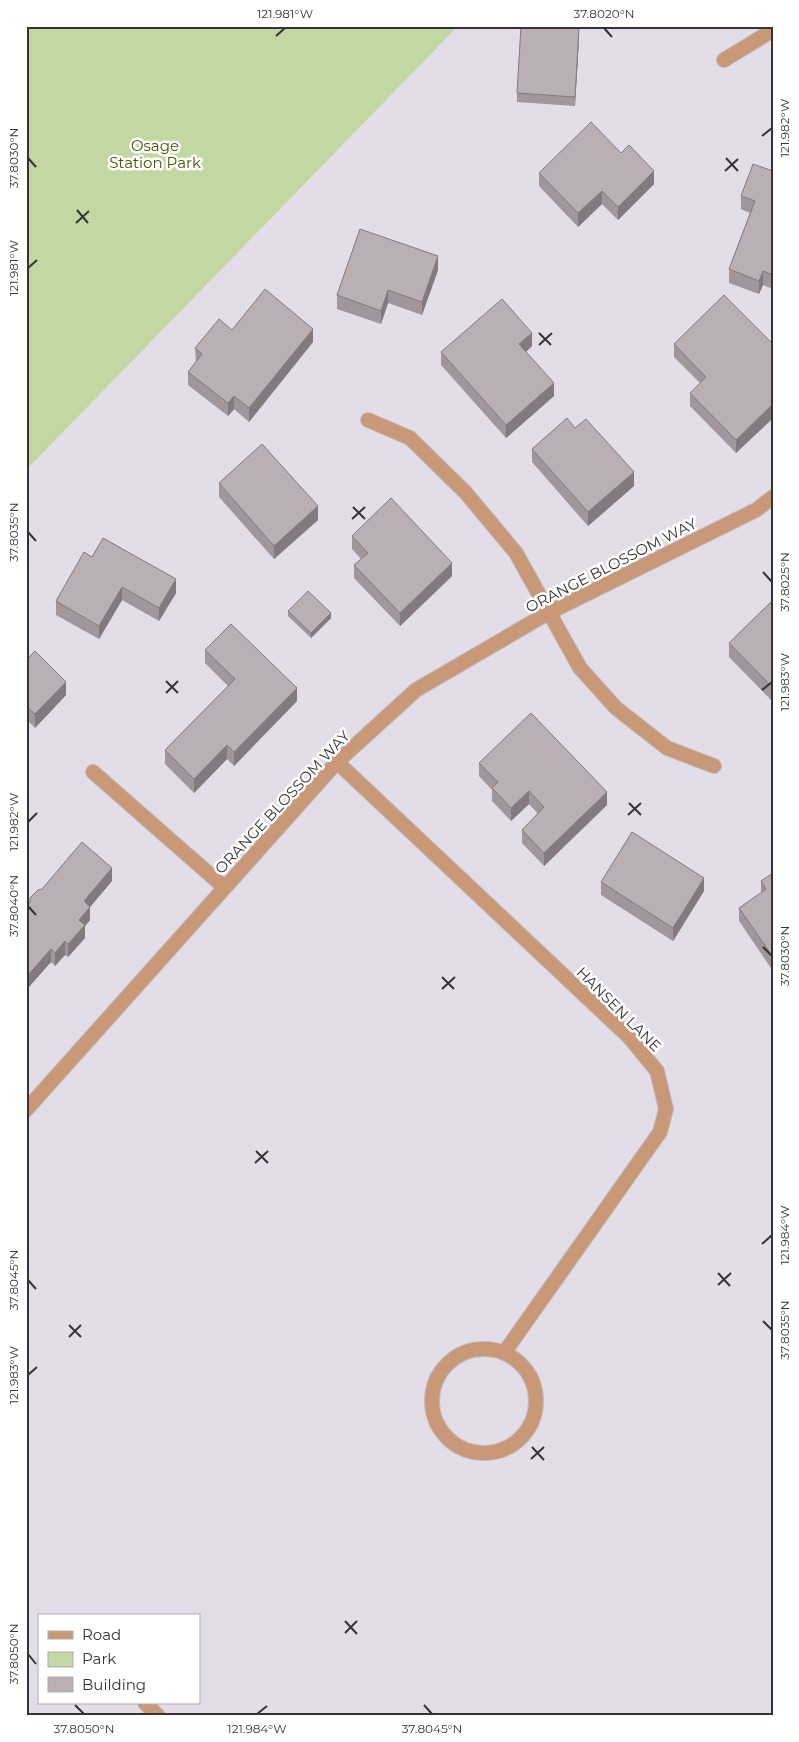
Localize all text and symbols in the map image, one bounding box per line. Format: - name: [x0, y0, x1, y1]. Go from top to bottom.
- text: 121.981°W: [257, 6, 313, 21]
- text: 37.8020°N: [574, 6, 634, 21]
- text: 121.982°W: [777, 99, 792, 157]
- text: 37.8030°N: [6, 128, 21, 188]
- park label: Osage Station Park: [109, 136, 201, 172]
- text: 121.981°W: [6, 240, 21, 296]
- text: 37.8035°N: [6, 502, 21, 562]
- street label: ORANGE BLOSSOM WAY: [522, 513, 700, 616]
- text: 37.8025°N: [777, 552, 792, 612]
- text: 121.983°W: [777, 653, 792, 711]
- street label: ORANGE BLOSSOM WAY: [210, 726, 354, 878]
- text: 121.982°W: [6, 793, 21, 851]
- text: 37.8040°N: [6, 875, 21, 937]
- text: 37.8030°N: [777, 926, 792, 986]
- street label: HANSEN LANE: [573, 963, 665, 1055]
- text: 121.984°W: [777, 1205, 792, 1265]
- text: 37.8045°N: [6, 1250, 21, 1310]
- text: 37.8035°N: [777, 1300, 792, 1360]
- text: 121.983°W: [6, 1346, 21, 1404]
- legend: [38, 1614, 200, 1704]
- text: 37.8050°N: [6, 1624, 21, 1684]
- text: Road: [82, 1625, 121, 1644]
- text: Park: [82, 1649, 116, 1668]
- text: Building: [82, 1675, 146, 1694]
- text: 37.8050°N: [54, 1721, 114, 1736]
- text: 121.984°W: [227, 1721, 287, 1736]
- text: 37.8045°N: [402, 1721, 462, 1736]

